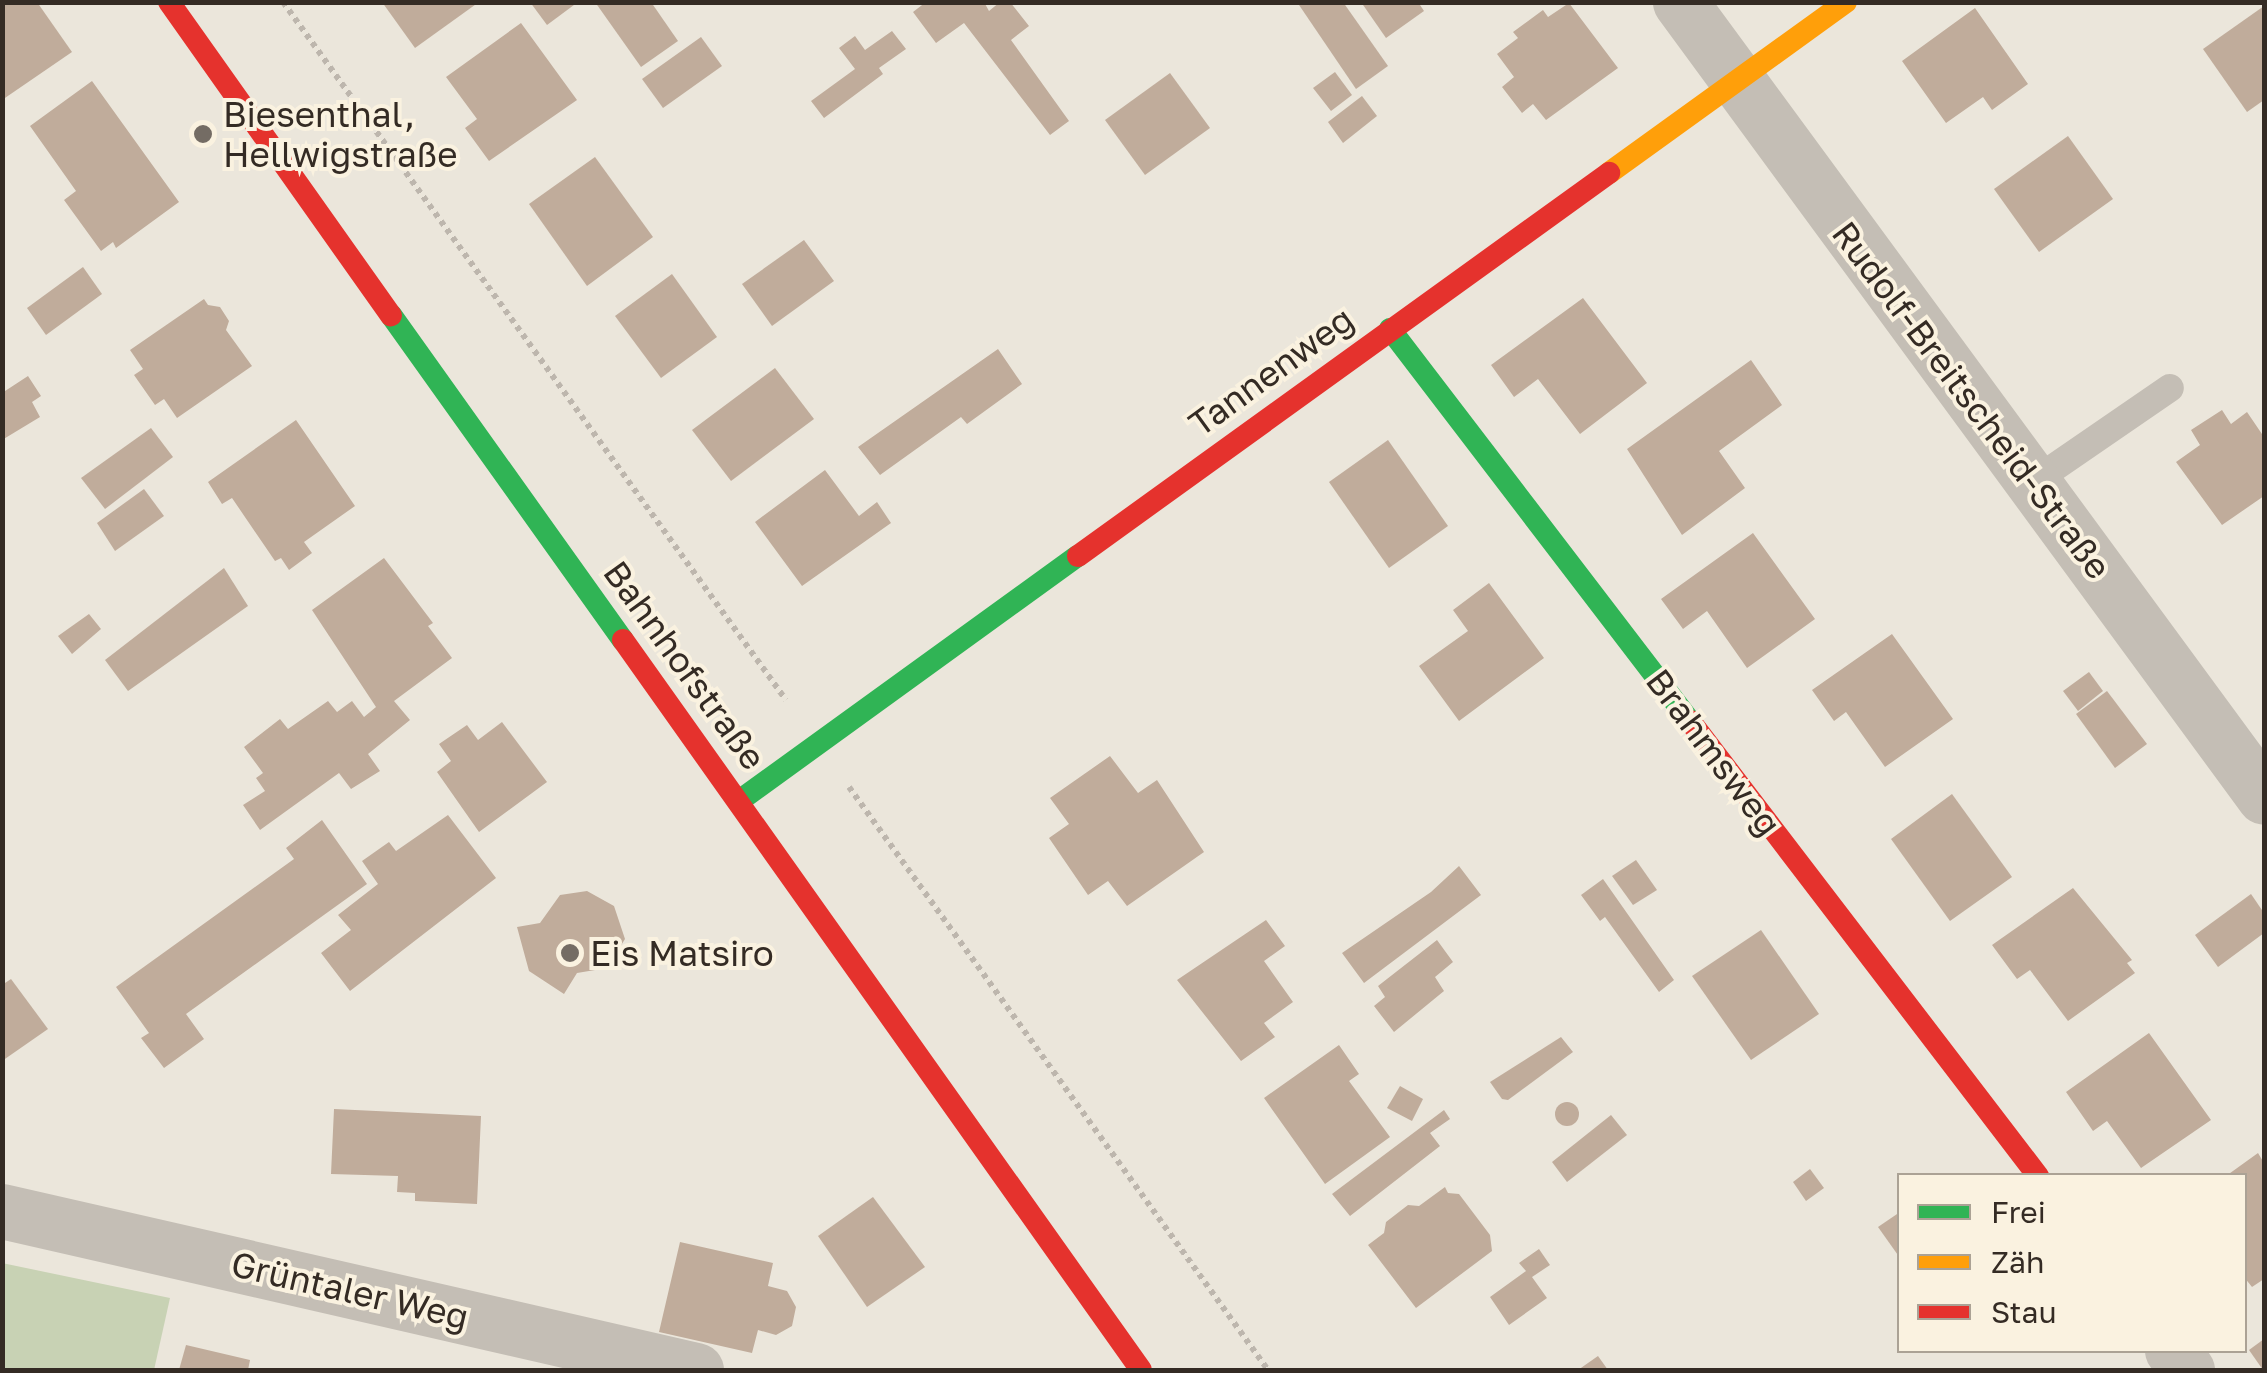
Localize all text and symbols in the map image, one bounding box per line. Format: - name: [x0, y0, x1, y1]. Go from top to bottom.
- place label: Biesenthal, Hellwigstraße: [223, 93, 457, 175]
- marker: Biesenthal, Hellwigstraße: [192, 123, 214, 145]
- street label: Rudolf-Breitscheid-Straße: [1824, 213, 2120, 587]
- street label: Tannenweg: [1181, 297, 1361, 445]
- street label: Bahnhofstraße: [595, 553, 775, 777]
- street label: Brahmsweg: [1638, 661, 1790, 843]
- place label: Eis Matsiro: [590, 932, 774, 974]
- marker: Eis Matsiro: [559, 942, 581, 964]
- legend: [1897, 1173, 2247, 1353]
- text: Frei: [1991, 1194, 2046, 1230]
- street label: Grüntaler Weg: [227, 1242, 473, 1338]
- text: Zäh: [1991, 1244, 2044, 1280]
- text: Stau: [1991, 1294, 2057, 1330]

